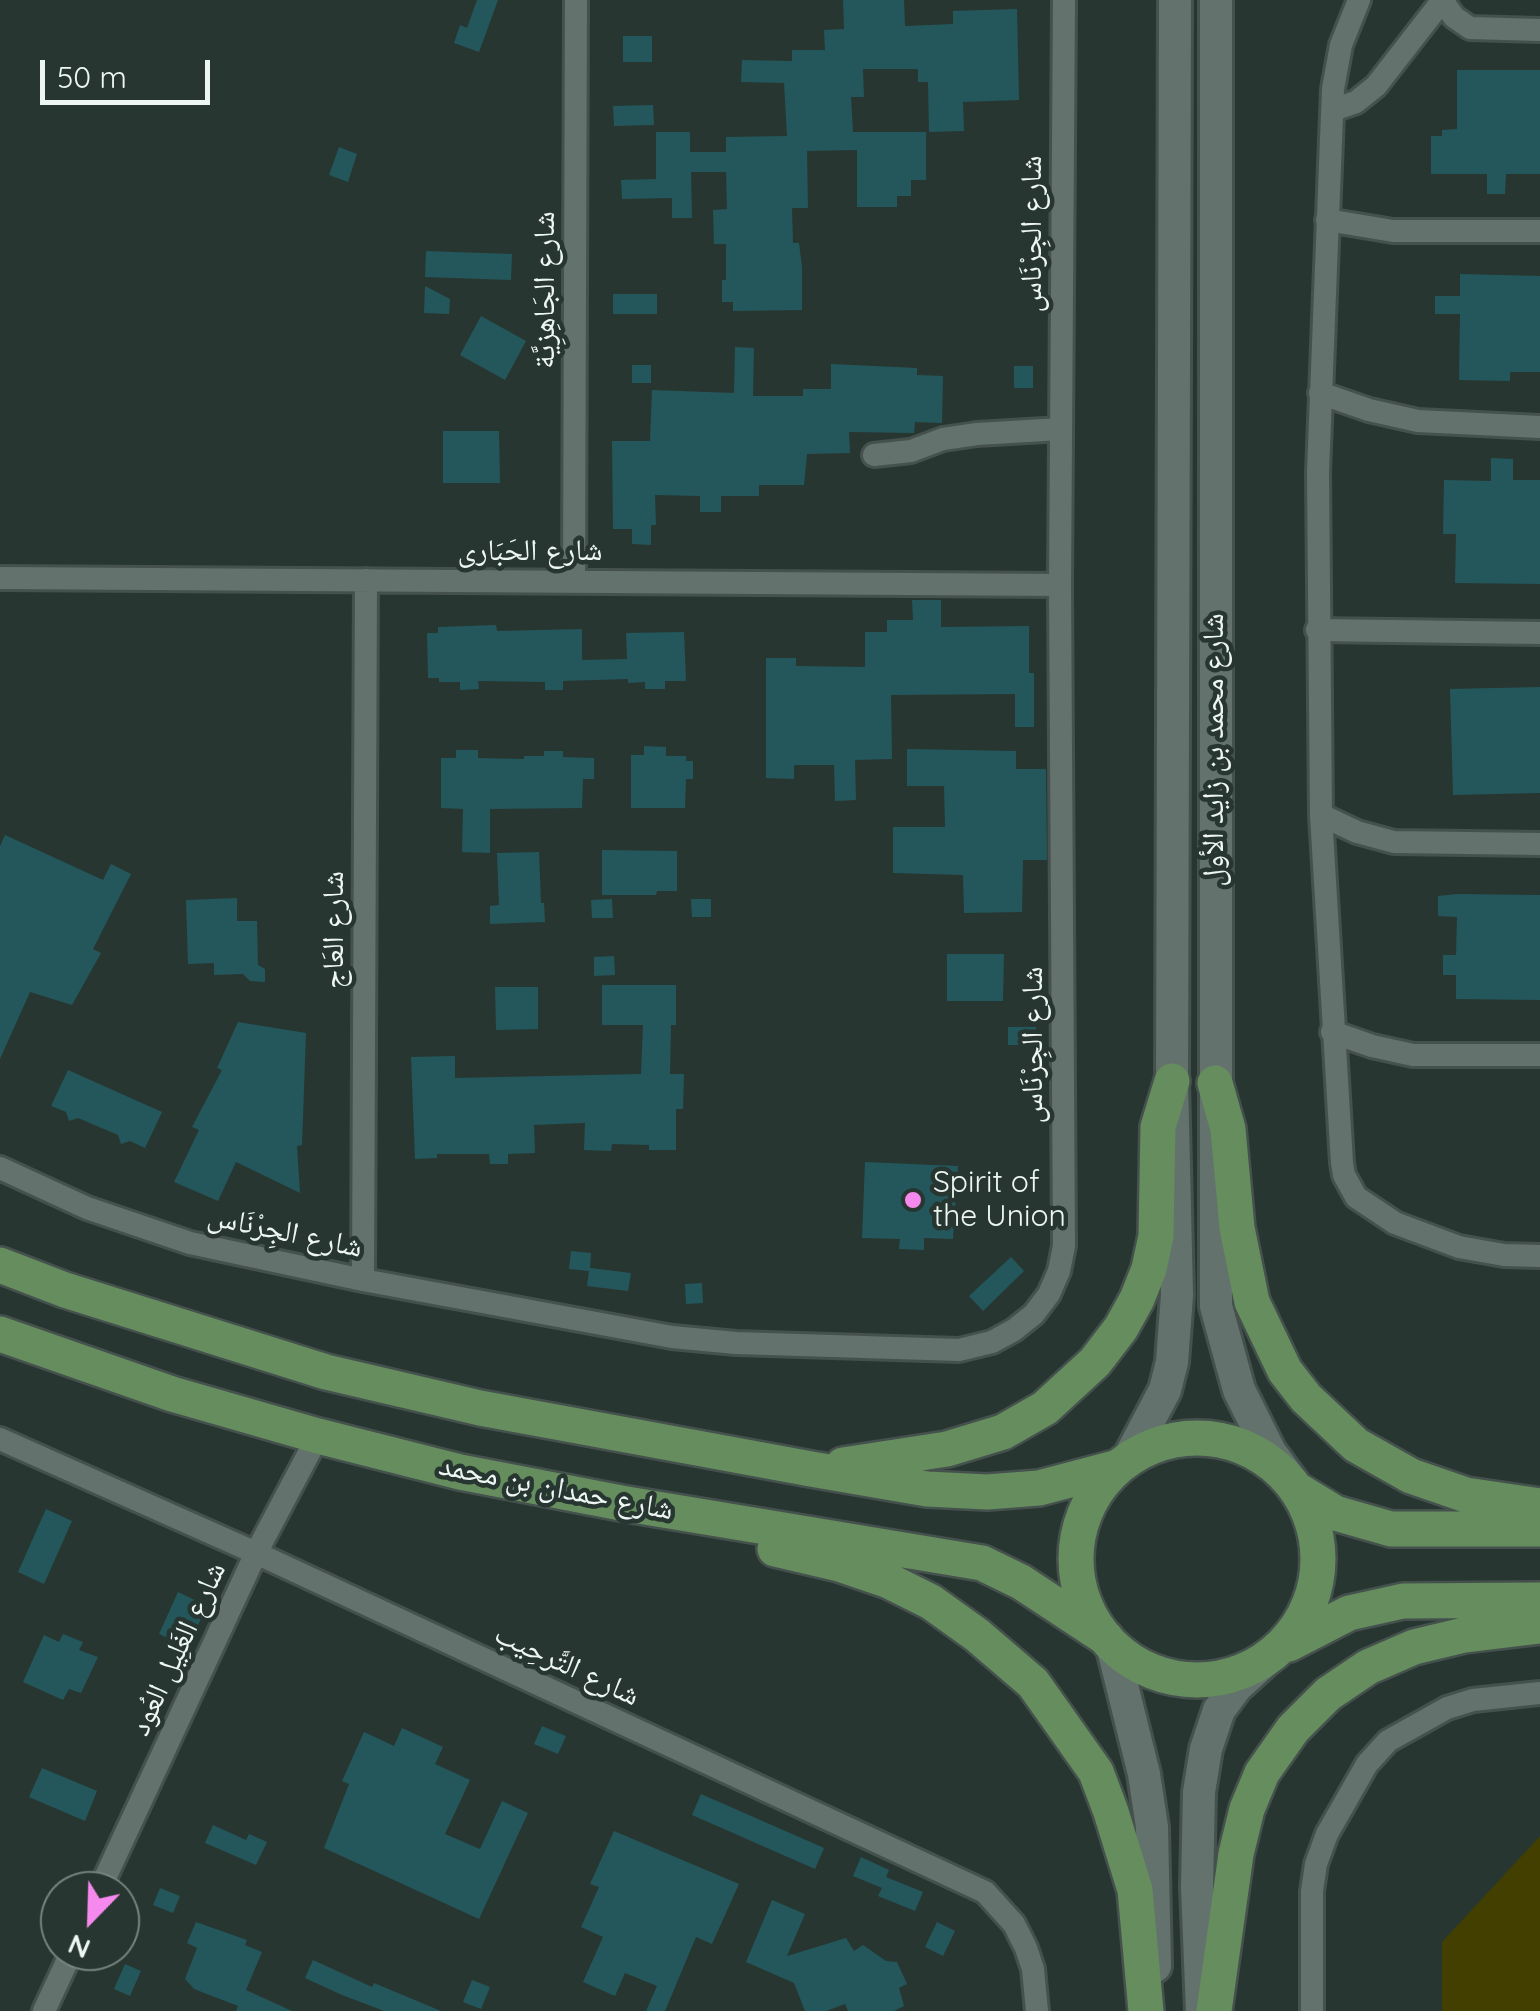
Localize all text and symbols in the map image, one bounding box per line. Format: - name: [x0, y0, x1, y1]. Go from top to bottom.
- scale bar: [45, 40, 215, 102]
- text: 50 m: [57, 58, 127, 96]
- street label: شارع الجِرْنَاس: [1014, 155, 1050, 313]
- street label: شارع الجَاهِزِيَّة: [527, 211, 563, 369]
- street label: شارع الحَبَارى: [457, 533, 603, 569]
- street label: شارع محمد بن زايد الأول: [1196, 613, 1232, 887]
- street label: شارع العَاج: [316, 871, 352, 989]
- street label: شارع الجِرْنَاس: [1015, 966, 1051, 1124]
- place label: Spirit of the Union: [933, 1165, 1066, 1236]
- marker: Spirit of the Union: [902, 1189, 924, 1211]
- street label: شارع الجِرْنَاس: [204, 1198, 366, 1266]
- street label: شارع حمدان بن محمد: [436, 1448, 676, 1528]
- street label: شارع الغَلِيل العُود: [122, 1556, 234, 1742]
- street label: شارع التَّرحِيب: [489, 1616, 645, 1714]
- north arrow: [40, 1871, 140, 1971]
- text: N: [63, 1927, 95, 1967]

